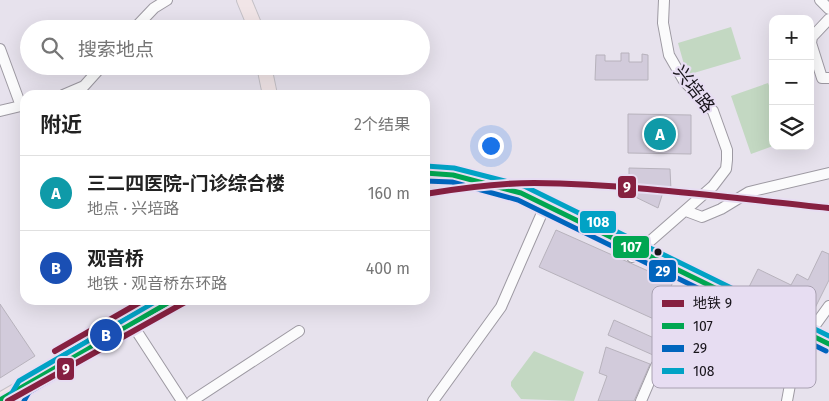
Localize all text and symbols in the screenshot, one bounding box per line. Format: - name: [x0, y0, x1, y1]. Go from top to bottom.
- map controls: [769, 15, 814, 150]
- button: +: [769, 15, 814, 60]
- search box: [20, 20, 430, 75]
- icon: search: [38, 34, 66, 62]
- text: 搜索地点: [78, 38, 154, 61]
- button: −: [769, 60, 814, 105]
- street label: 兴培路: [669, 61, 719, 117]
- button: layers: [769, 105, 814, 150]
- text: 附近: [40, 112, 82, 138]
- text: 2个结果: [354, 115, 410, 134]
- pin: A: [644, 115, 676, 153]
- your location: [478, 133, 504, 159]
- text: 三二四医院-门诊综合楼: [87, 172, 285, 195]
- line badge: 9: [617, 175, 637, 199]
- text: 9: [623, 179, 631, 196]
- text: A: [51, 184, 61, 203]
- text: 160 m: [368, 184, 410, 203]
- text: 地点 · 兴培路: [87, 199, 179, 218]
- line badge: 108: [579, 210, 617, 234]
- text: 108: [587, 214, 609, 231]
- line badge: 107: [612, 235, 650, 259]
- text: 107: [621, 239, 642, 256]
- text: 观音桥: [87, 247, 144, 270]
- unlabelled marker: [653, 247, 663, 257]
- text: B: [51, 259, 61, 278]
- text: 400 m: [366, 259, 410, 278]
- line badge: 29: [648, 259, 677, 283]
- text: 29: [656, 263, 671, 280]
- text: 地铁 · 观音桥东环路: [87, 274, 227, 293]
- legend: [652, 286, 816, 388]
- text: 地铁 9: [693, 295, 732, 312]
- pin: B: [90, 316, 122, 354]
- text: 107: [693, 318, 713, 335]
- text: 29: [693, 340, 707, 357]
- line badge: 9: [56, 357, 75, 381]
- text: 9: [62, 361, 70, 378]
- text: 108: [693, 363, 715, 380]

